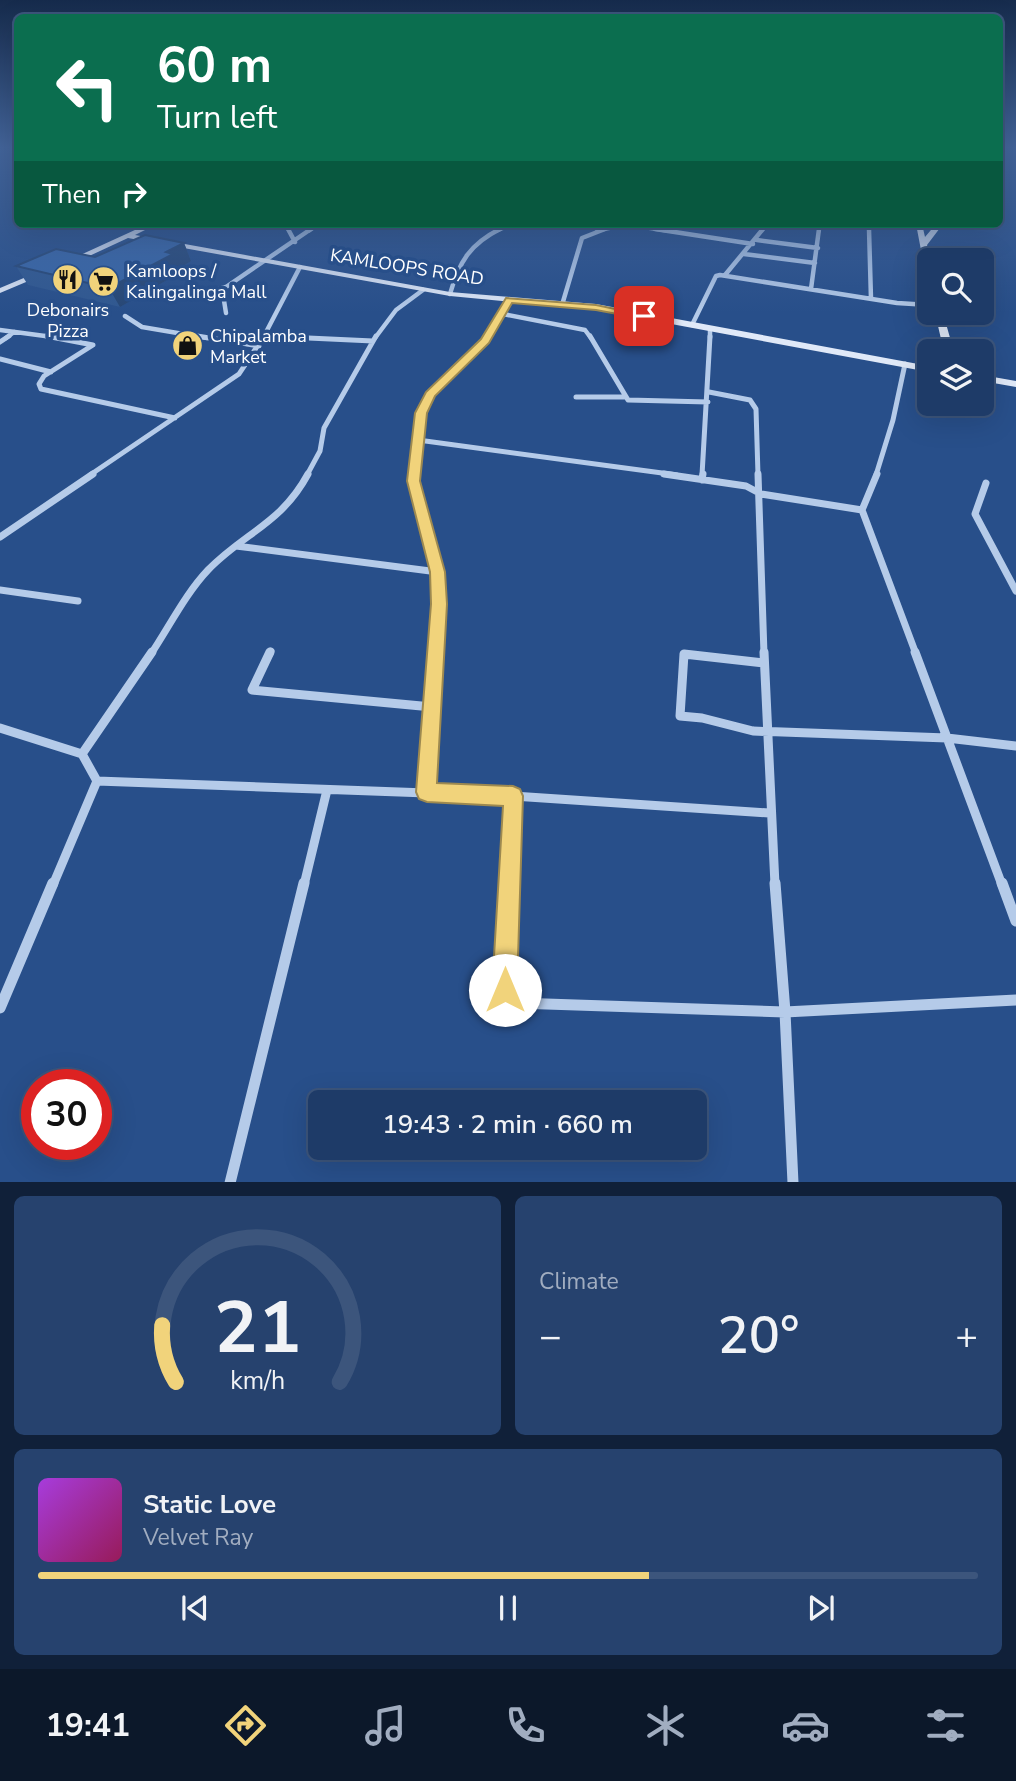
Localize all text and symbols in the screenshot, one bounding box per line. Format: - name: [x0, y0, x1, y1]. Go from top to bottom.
- text: 60 m: [157, 32, 272, 99]
- icon: left: [42, 42, 133, 133]
- text: Turn left: [157, 96, 277, 139]
- icon: right: [115, 175, 153, 213]
- text: Then: [42, 177, 101, 212]
- street label: KAMLOOPS ROAD: [329, 243, 485, 291]
- map controls: [917, 248, 994, 416]
- button: search: [917, 248, 994, 325]
- place label: Kamloops / Kalingalinga Mall: [126, 259, 267, 304]
- restaurant icon: Debonairs Pizza: [51, 263, 85, 297]
- supermarket icon: Kamloops / Kalingalinga Mall: [86, 264, 120, 298]
- pin: [614, 286, 674, 346]
- icon: arrive: [625, 297, 663, 335]
- place label: Debonairs Pizza: [27, 298, 109, 343]
- place label: Chipalamba Market: [210, 324, 307, 369]
- shop icon: Chipalamba Market: [170, 329, 204, 363]
- button: layers: [917, 339, 994, 416]
- position arrow: [468, 953, 542, 1027]
- speed limit sign: 30: [21, 1069, 112, 1160]
- text: 19:43 · 2 min · 660 m: [382, 1107, 633, 1142]
- text: Climate: [539, 1266, 619, 1297]
- text: 21: [214, 1278, 301, 1378]
- text: 20°: [718, 1300, 799, 1371]
- text: −: [539, 1311, 562, 1362]
- text: +: [955, 1311, 978, 1362]
- text: km/h: [230, 1363, 285, 1397]
- text: Static Love: [143, 1487, 276, 1522]
- text: Velvet Ray: [143, 1522, 253, 1553]
- icon: previous: [176, 1589, 214, 1627]
- icon: pause: [489, 1589, 527, 1627]
- icon: next: [802, 1589, 840, 1627]
- icon: directions: [221, 1701, 270, 1750]
- icon: music: [361, 1701, 410, 1750]
- icon: phone: [501, 1701, 550, 1750]
- icon: climate: [641, 1701, 690, 1750]
- icon: car: [781, 1701, 830, 1750]
- icon: filters: [921, 1701, 970, 1750]
- text: 19:41: [46, 1704, 130, 1747]

